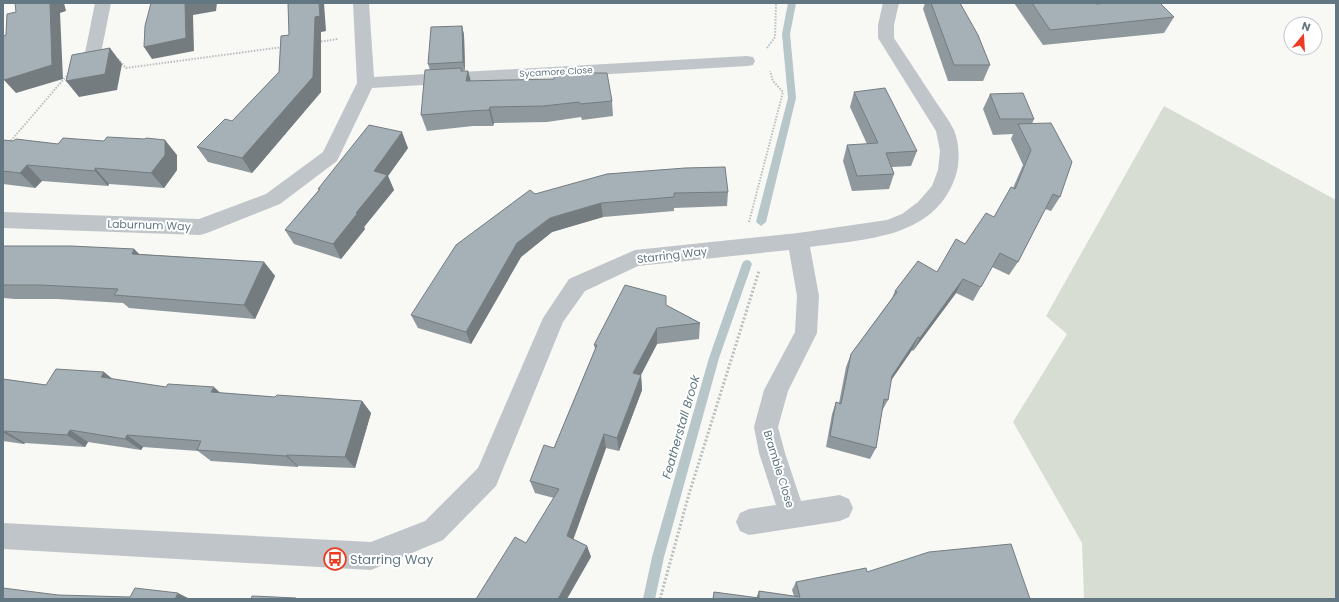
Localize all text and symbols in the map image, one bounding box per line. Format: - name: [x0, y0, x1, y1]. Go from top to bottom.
- north arrow: [1283, 16, 1323, 56]
- text: N: [1300, 18, 1313, 35]
- street label: Sycamore Close: [519, 64, 593, 80]
- street label: Laburnum Way: [107, 216, 192, 234]
- street label: Starring Way: [636, 243, 709, 267]
- water label: Featherstall Brook: [658, 372, 704, 481]
- street label: Bramble Close: [760, 428, 798, 510]
- bus stop icon: Starring Way: [322, 546, 348, 572]
- place label: Starring Way: [350, 550, 434, 569]

